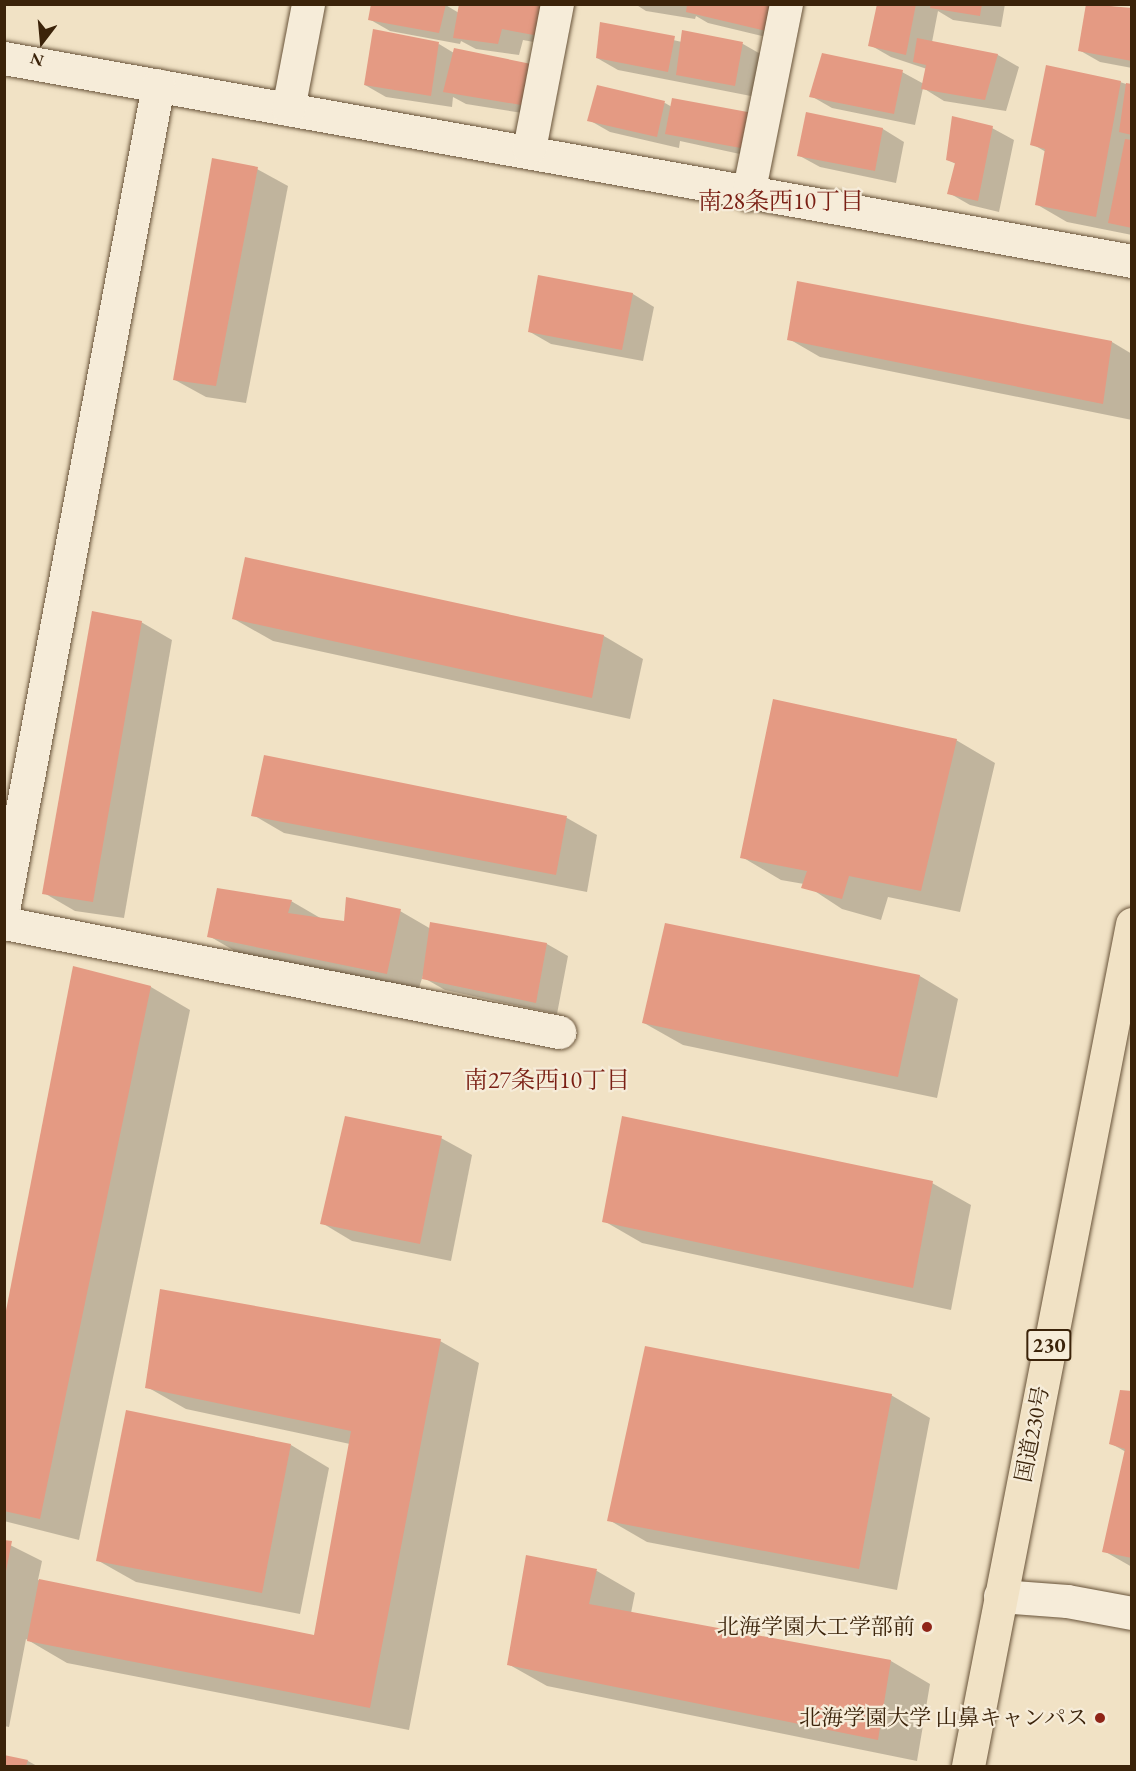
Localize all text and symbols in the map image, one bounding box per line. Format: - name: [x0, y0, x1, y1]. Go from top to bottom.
- north arrow: [12, 12, 72, 72]
- text: N: [28, 48, 46, 72]
- district label: 南28条西10丁目: [698, 187, 864, 215]
- district label: 南27条西10丁目: [464, 1066, 630, 1094]
- road number: 230: [1025, 1327, 1073, 1363]
- street label: 国道230号: [1010, 1384, 1054, 1484]
- place label: 北海学園大工学部前: [717, 1614, 915, 1640]
- marker: 北海学園大工学部前: [920, 1620, 934, 1634]
- place label: 北海学園大学 山鼻キャンパス: [798, 1705, 1088, 1731]
- marker: 北海学園大学 山鼻キャンパス: [1093, 1711, 1107, 1725]

